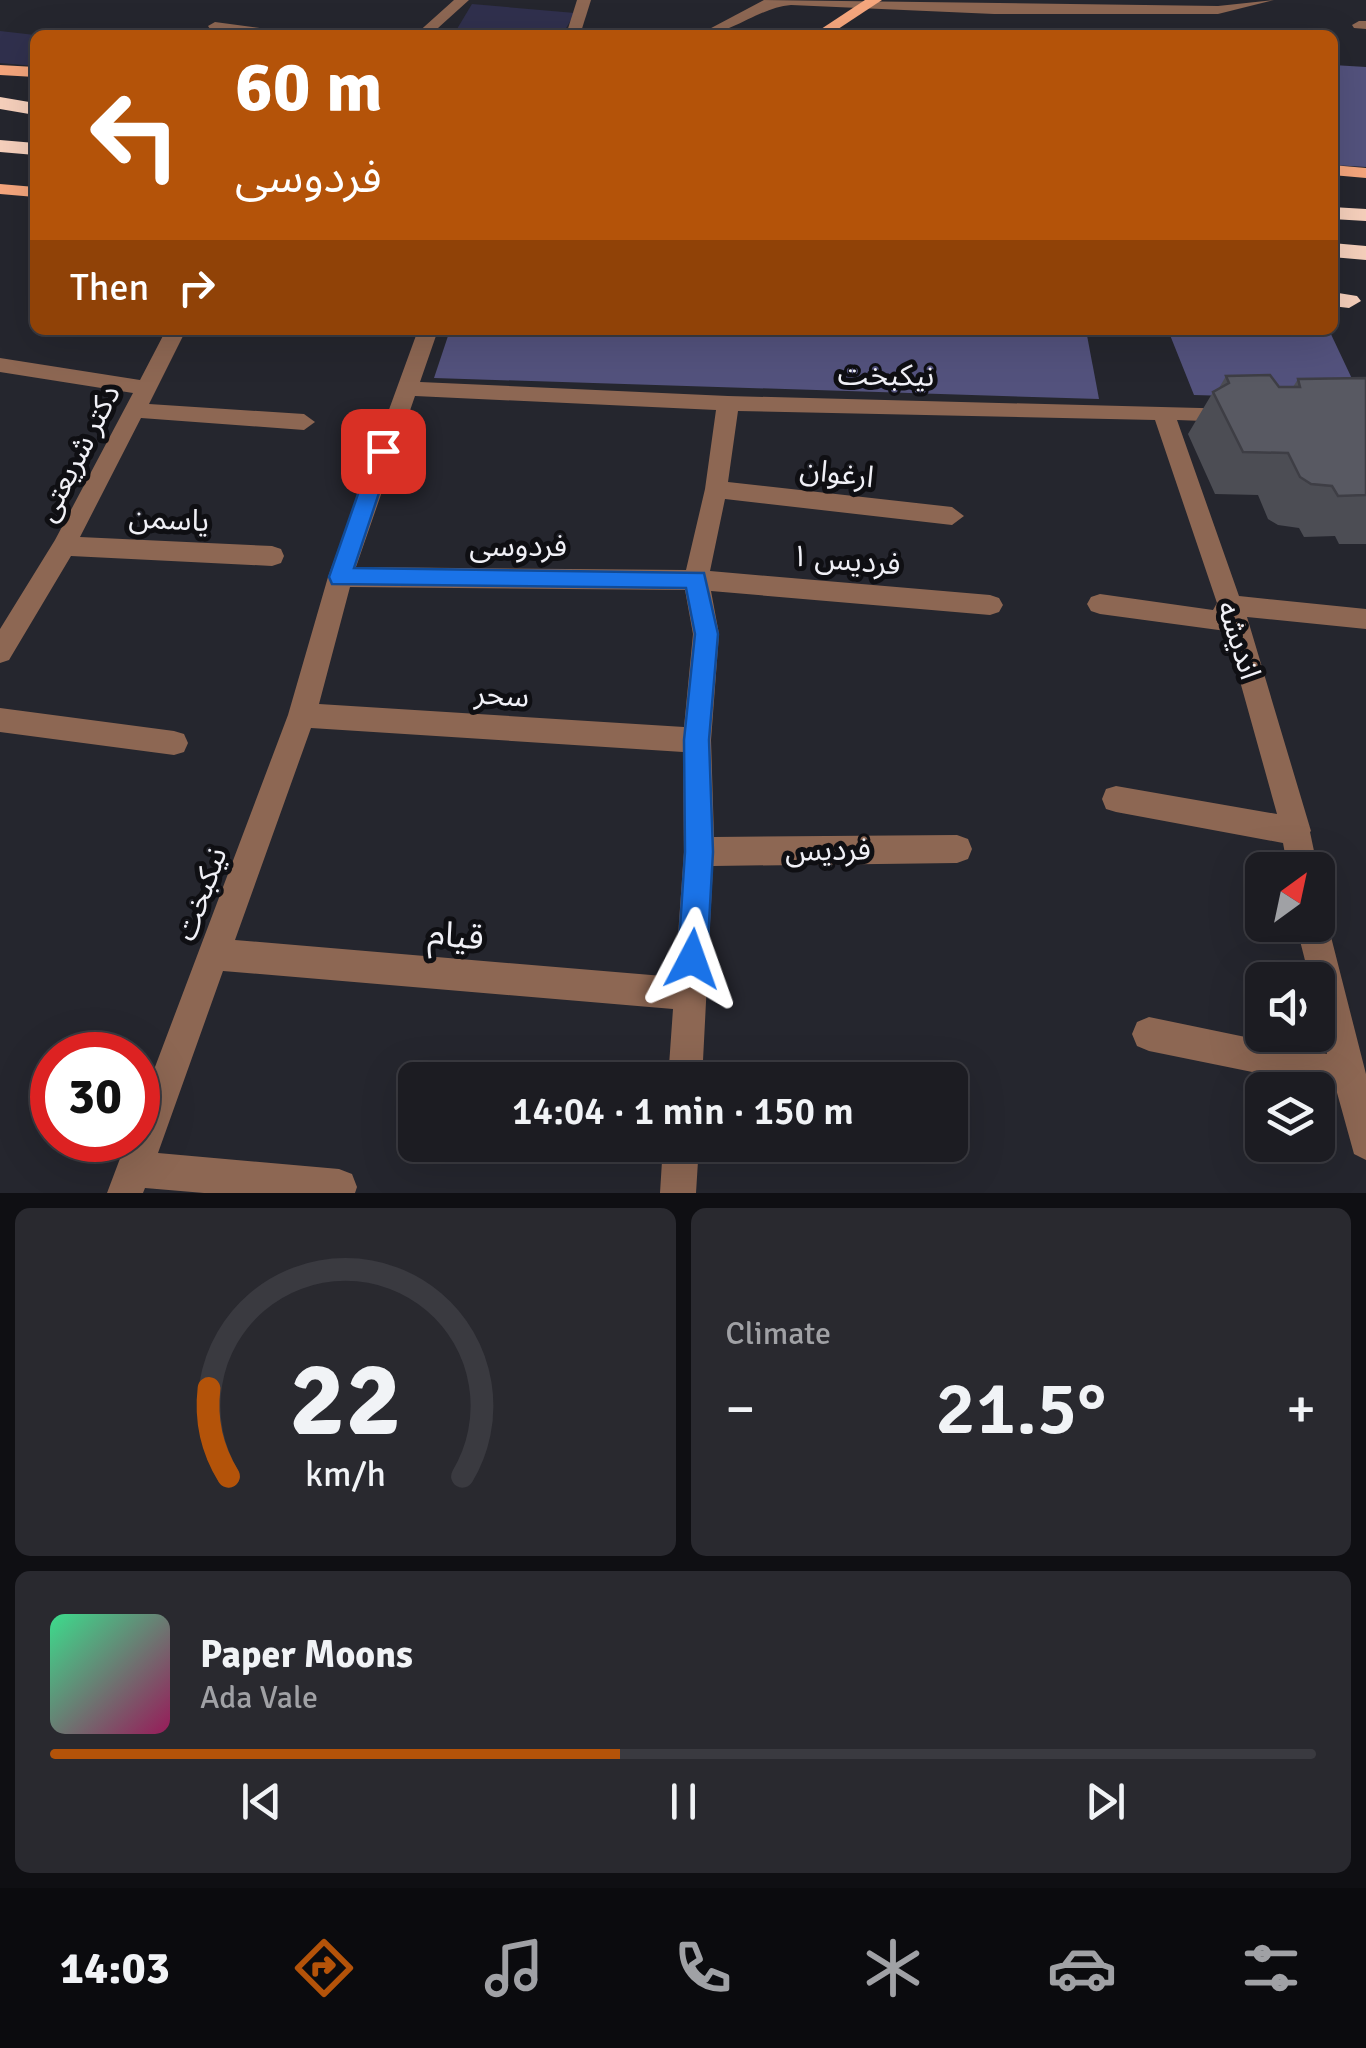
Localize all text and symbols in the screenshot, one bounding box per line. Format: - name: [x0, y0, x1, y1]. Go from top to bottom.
- text: 60 m: [235, 44, 383, 130]
- icon: left: [70, 70, 200, 200]
- text: فردوسی: [235, 150, 382, 205]
- icon: right: [169, 260, 224, 315]
- text: Then: [70, 264, 149, 311]
- street label: نیکبخت: [837, 356, 935, 395]
- street label: دکتر شریعتی: [28, 379, 129, 528]
- pin: [341, 409, 426, 494]
- icon: arrive: [356, 424, 411, 479]
- street label: ارغوان: [798, 451, 876, 496]
- street label: یاسمن: [128, 499, 210, 540]
- street label: فردوسی: [469, 528, 567, 565]
- street label: فردیس ۱: [790, 537, 902, 584]
- street label: اندیشه: [1209, 596, 1269, 684]
- street label: سحر: [472, 675, 530, 716]
- street label: فردیس: [785, 831, 871, 870]
- street label: نیکبخت: [168, 842, 235, 946]
- north arrow: [1245, 852, 1335, 942]
- map controls: [1245, 852, 1335, 1162]
- position arrow: [640, 907, 744, 1011]
- street label: قیام: [426, 912, 486, 963]
- button: sound: [1245, 962, 1335, 1052]
- speed limit sign: 30: [30, 1032, 160, 1162]
- button: layers: [1245, 1072, 1335, 1162]
- text: 14:04 · 1 min · 150 m: [512, 1088, 854, 1135]
- text: Climate: [726, 1314, 831, 1353]
- text: 22: [289, 1336, 401, 1464]
- text: 21.5°: [935, 1362, 1106, 1455]
- text: −: [726, 1375, 755, 1443]
- text: +: [1286, 1375, 1316, 1443]
- text: km/h: [305, 1452, 386, 1496]
- text: Paper Moons: [200, 1631, 413, 1678]
- text: Ada Vale: [200, 1678, 318, 1717]
- icon: previous: [234, 1774, 289, 1829]
- icon: pause: [656, 1774, 711, 1829]
- icon: next: [1078, 1774, 1133, 1829]
- icon: directions: [289, 1933, 359, 2003]
- icon: music: [479, 1933, 549, 2003]
- icon: phone: [668, 1933, 738, 2003]
- icon: climate: [858, 1933, 928, 2003]
- icon: car: [1047, 1933, 1117, 2003]
- icon: filters: [1236, 1933, 1306, 2003]
- text: 14:03: [60, 1941, 170, 1996]

